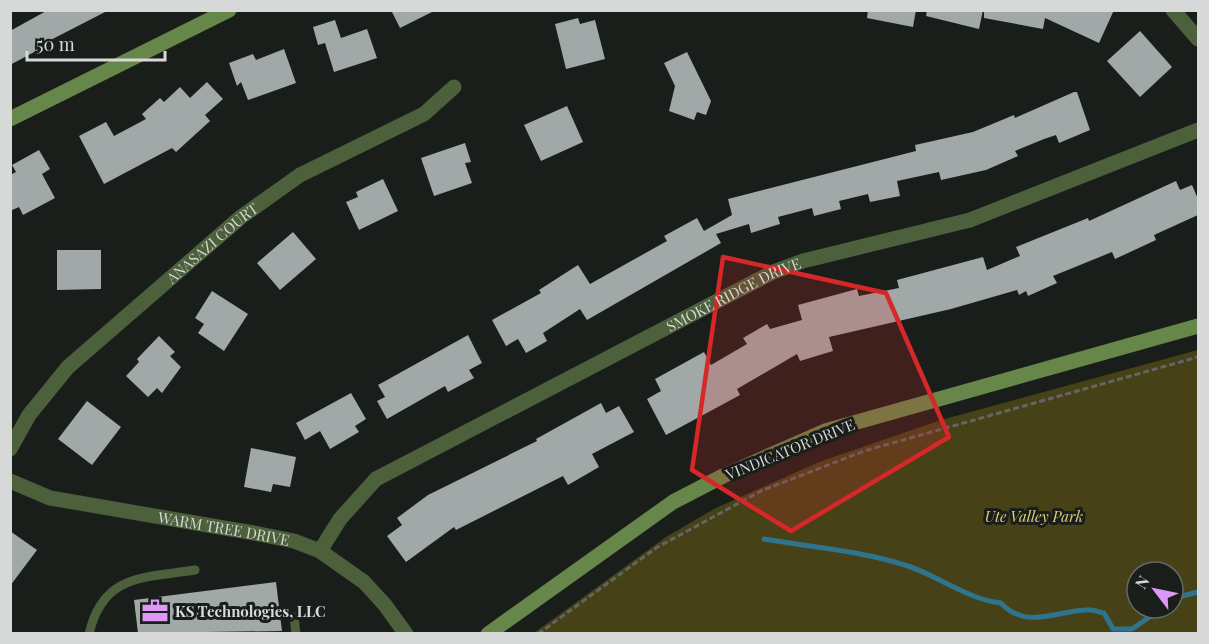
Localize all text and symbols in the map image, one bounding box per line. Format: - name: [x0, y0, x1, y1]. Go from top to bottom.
- scale bar: [27, 24, 165, 62]
- text: 50 m: [36, 32, 75, 56]
- street label: ANASAZI COURT: [161, 198, 262, 288]
- street label: SMOKE RIDGE DRIVE: [663, 253, 803, 336]
- street label: VINDICATOR DRIVE: [722, 414, 857, 484]
- park label: Ute Valley Park: [985, 506, 1083, 526]
- street label: WARM TREE DRIVE: [156, 507, 291, 550]
- north arrow: [1125, 560, 1185, 620]
- text: N: [1130, 571, 1154, 592]
- office icon: KS Technologies, LLC: [140, 596, 170, 626]
- place label: KS Technologies, LLC: [175, 601, 326, 621]

